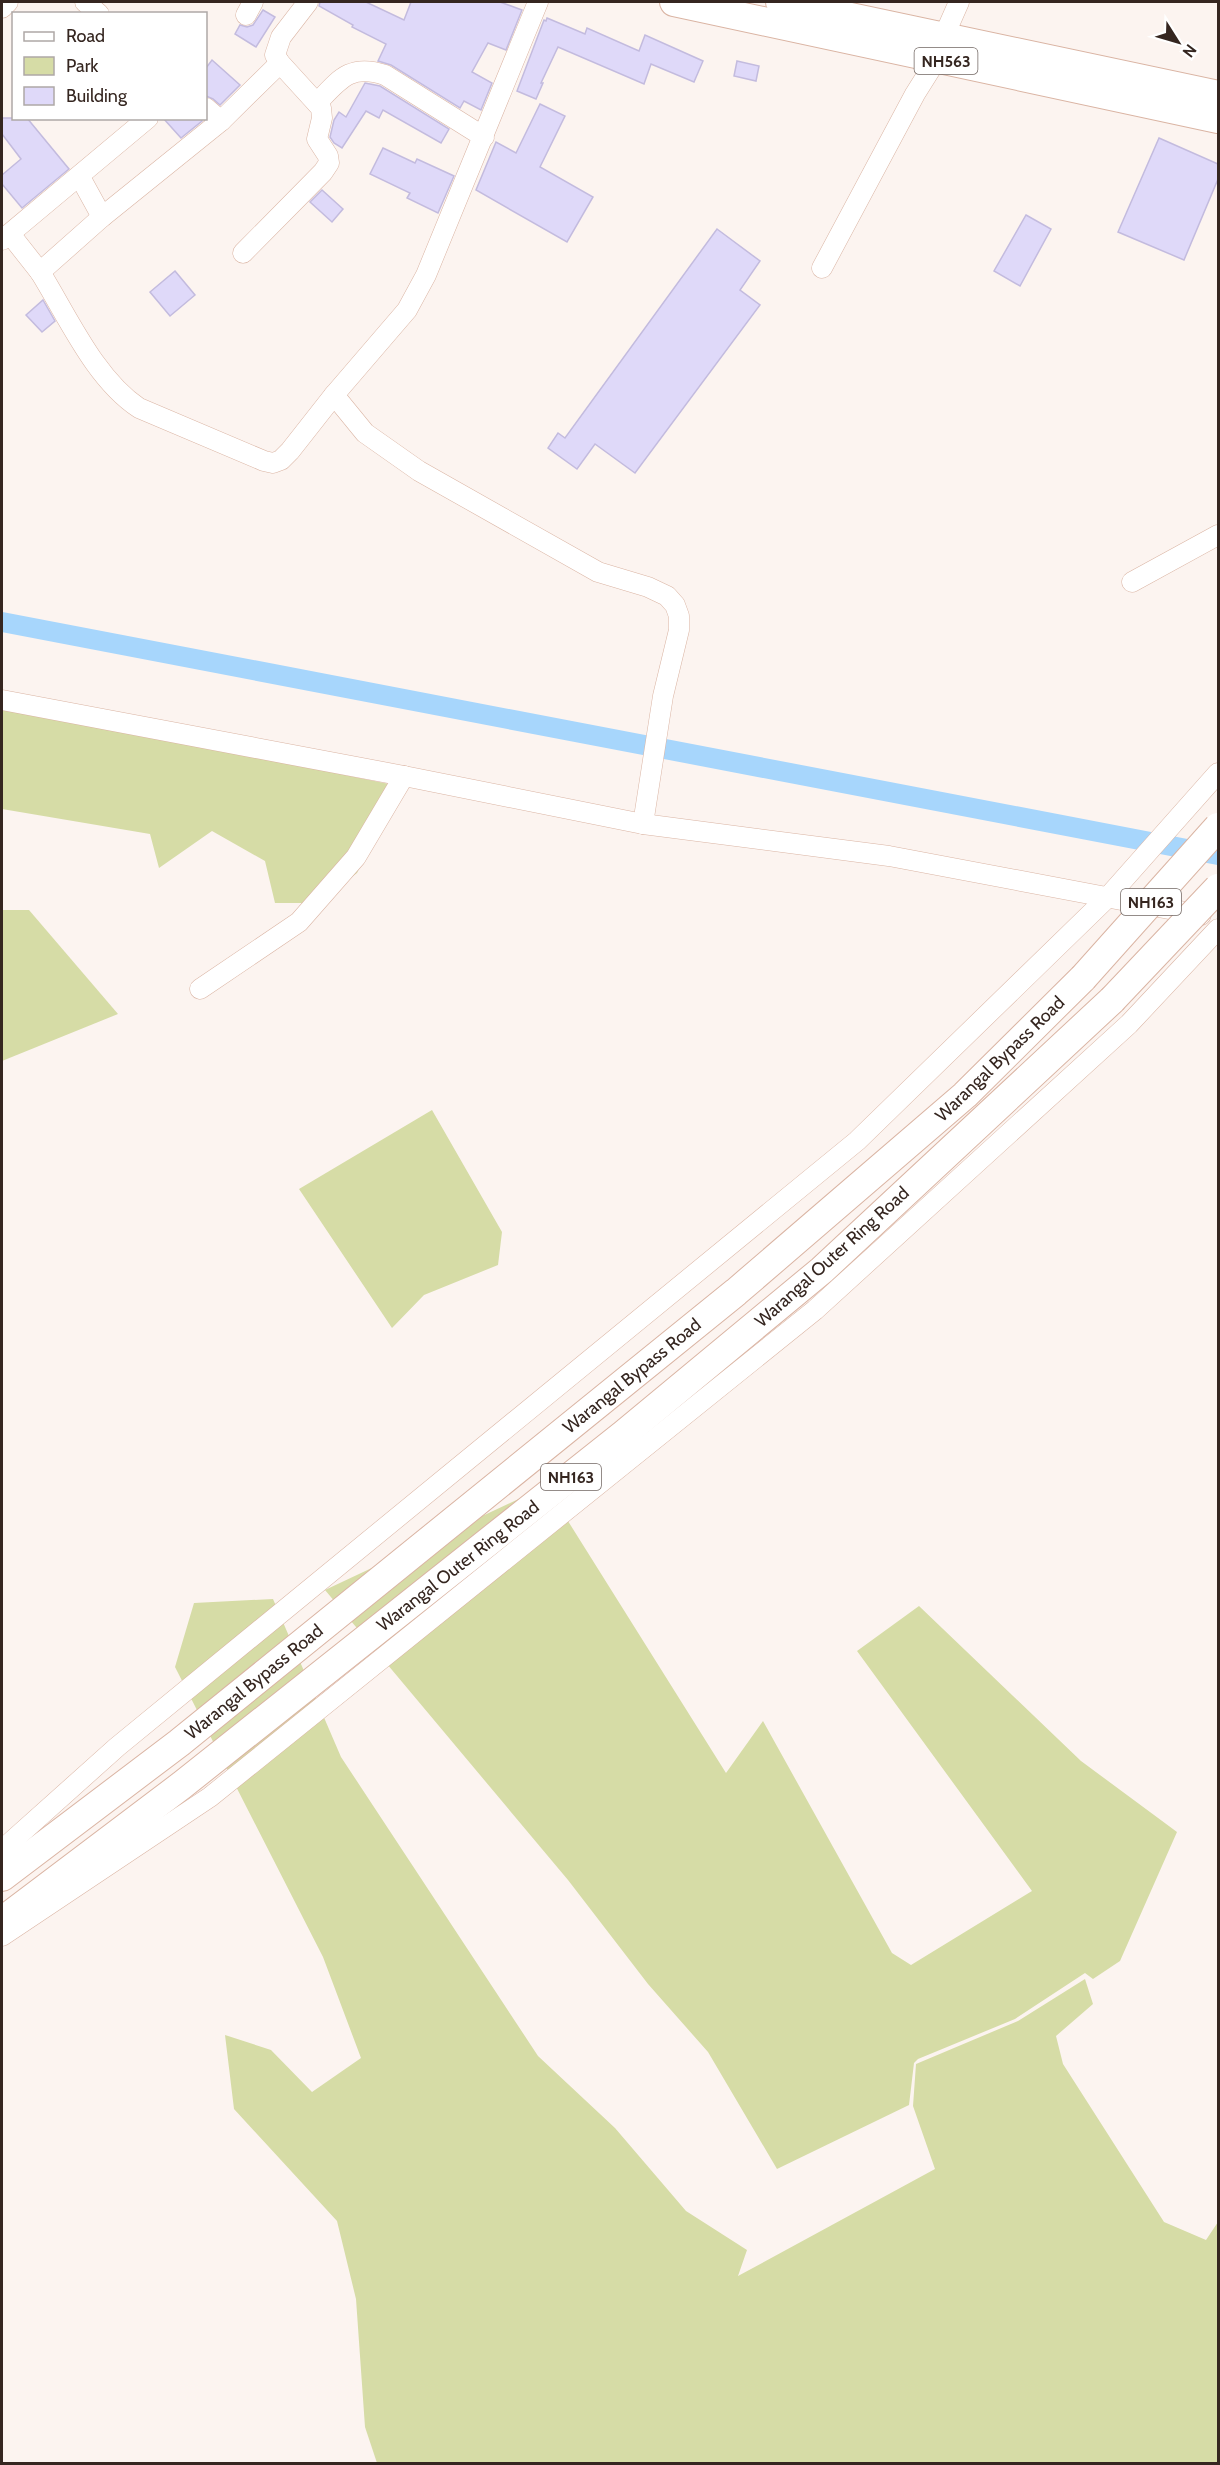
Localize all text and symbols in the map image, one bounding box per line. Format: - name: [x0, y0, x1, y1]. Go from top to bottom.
- legend: [12, 12, 207, 120]
- north arrow: [1148, 12, 1208, 72]
- text: Road: [66, 25, 105, 47]
- text: N: [1179, 40, 1201, 61]
- road number: NH563: [914, 48, 978, 74]
- text: Park: [66, 55, 99, 77]
- text: Building: [66, 85, 128, 107]
- road number: NH163: [1121, 889, 1181, 915]
- street label: Warangal Bypass Road: [931, 992, 1069, 1126]
- street label: Warangal Outer Ring Road: [750, 1182, 914, 1332]
- street label: Warangal Bypass Road: [559, 1314, 705, 1438]
- road number: NH163: [541, 1464, 601, 1490]
- street label: Warangal Outer Ring Road: [372, 1496, 544, 1636]
- street label: Warangal Bypass Road: [181, 1620, 327, 1744]

